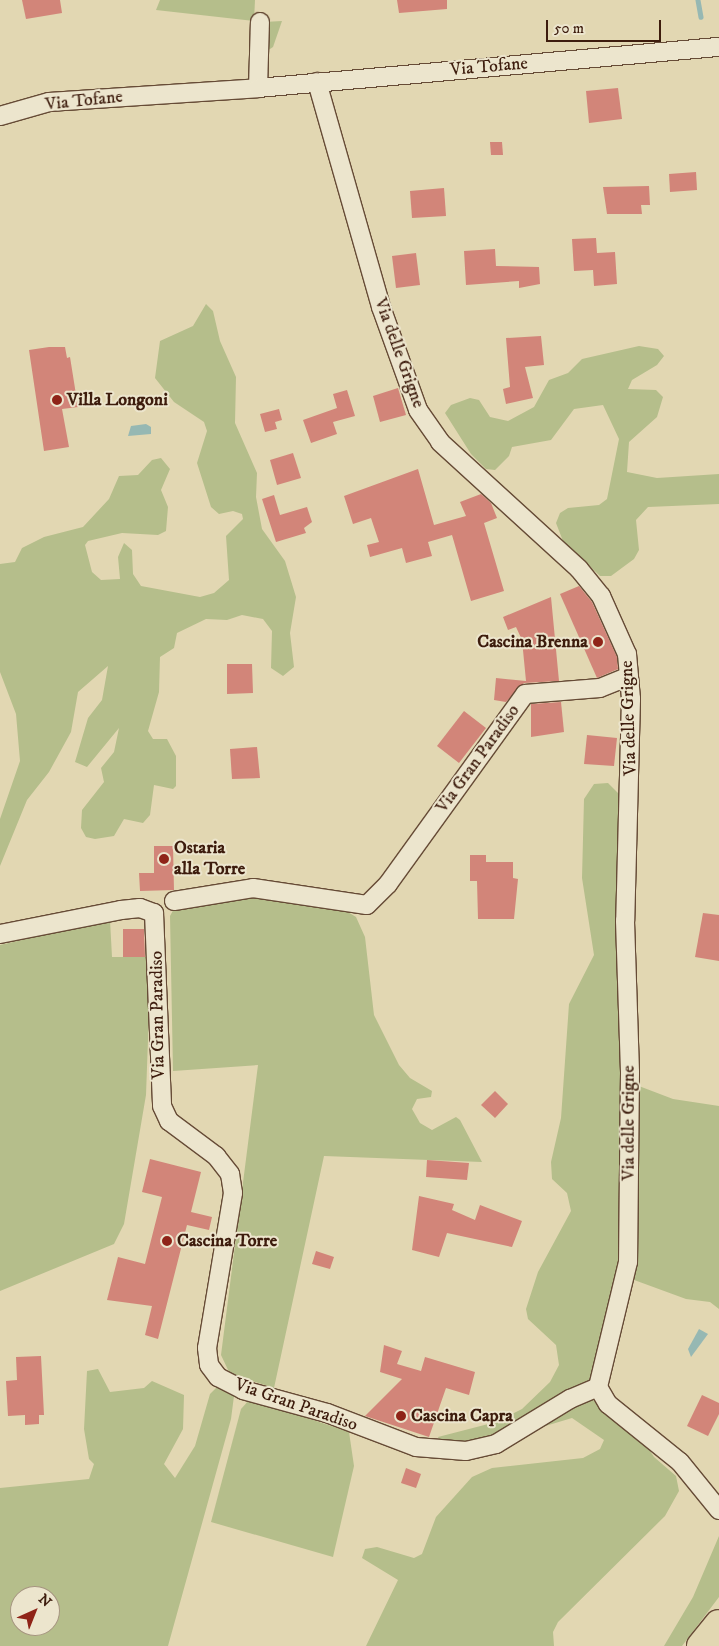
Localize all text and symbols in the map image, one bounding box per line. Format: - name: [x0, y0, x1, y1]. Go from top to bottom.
- scale bar: [549, 10, 664, 42]
- text: 50 m: [554, 19, 584, 38]
- street label: Via Tofane: [449, 53, 529, 81]
- street label: Via Tofane: [44, 86, 124, 116]
- street label: Via delle Grigne: [369, 295, 429, 411]
- place label: Villa Longoni: [67, 389, 168, 411]
- marker: Villa Longoni: [51, 394, 63, 406]
- place label: Cascina Brenna: [477, 631, 588, 653]
- marker: Cascina Brenna: [592, 636, 604, 648]
- street label: Via delle Grigne: [616, 660, 642, 776]
- street label: Via Gran Paradiso: [432, 701, 524, 817]
- place label: Ostaria alla Torre: [174, 838, 245, 881]
- marker: Ostaria alla Torre: [158, 853, 170, 865]
- street label: Via Gran Paradiso: [146, 951, 170, 1079]
- street label: Via delle Grigne: [618, 1065, 640, 1181]
- place label: Cascina Torre: [177, 1230, 277, 1252]
- marker: Cascina Torre: [161, 1235, 173, 1247]
- street label: Via Gran Paradiso: [232, 1374, 360, 1436]
- place label: Cascina Capra: [411, 1405, 513, 1427]
- marker: Cascina Capra: [395, 1410, 407, 1422]
- north arrow: [10, 1586, 60, 1636]
- text: N: [34, 1590, 55, 1611]

